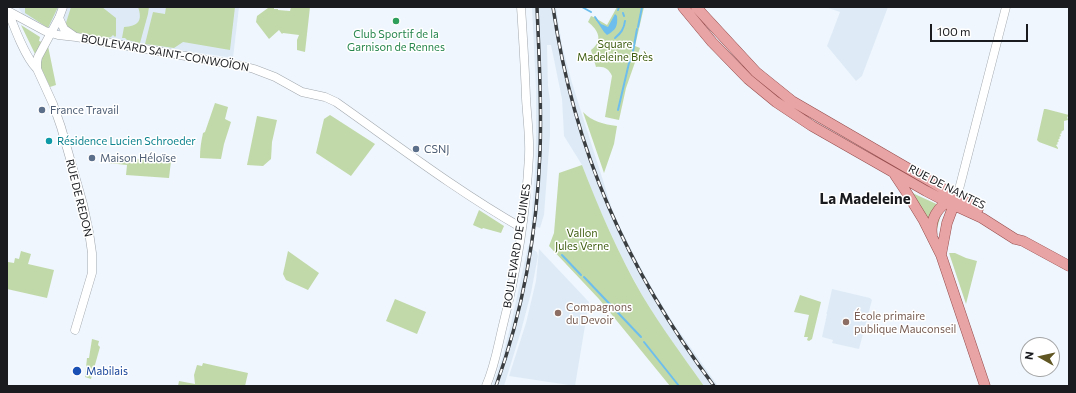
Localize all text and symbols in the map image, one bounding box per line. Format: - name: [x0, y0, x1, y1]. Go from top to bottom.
- marker: Club Sportif de la Garnison de Rennes: [391, 16, 401, 26]
- scale bar: [932, 16, 1030, 42]
- text: 100 m: [937, 24, 971, 38]
- place label: Club Sportif de la Garnison de Rennes: [347, 27, 445, 53]
- street label: BOULEVARD SAINT-CONWOÏON: [80, 32, 250, 74]
- park label: Square Madeleine Brès: [577, 37, 653, 63]
- place label: France Travail: [50, 103, 119, 117]
- marker: France Travail: [37, 105, 47, 115]
- place label: Résidence Lucien Schroeder: [57, 134, 196, 148]
- marker: Résidence Lucien Schroeder: [44, 136, 54, 146]
- place label: CSNJ: [424, 142, 449, 156]
- marker: CSNJ: [411, 144, 421, 154]
- place label: Maison Héloïse: [100, 151, 176, 165]
- marker: Maison Héloïse: [87, 153, 97, 163]
- street label: RUE DE REDON: [63, 158, 95, 238]
- street label: RUE DE NANTES: [906, 162, 988, 212]
- street label: BOULEVARD DE GUINES: [501, 183, 533, 309]
- district label: La Madeleine: [819, 190, 911, 208]
- park label: Vallon Jules Verne: [555, 226, 609, 252]
- place label: Compagnons du Devoir: [566, 300, 632, 326]
- marker: Compagnons du Devoir: [553, 308, 563, 318]
- place label: École primaire publique Mauconseil: [854, 309, 956, 335]
- marker: École primaire publique Mauconseil: [841, 317, 851, 327]
- north arrow: [1020, 337, 1060, 377]
- text: N: [1022, 350, 1036, 360]
- place label: Mabilais: [86, 364, 128, 378]
- marker: Mabilais: [71, 365, 83, 377]

